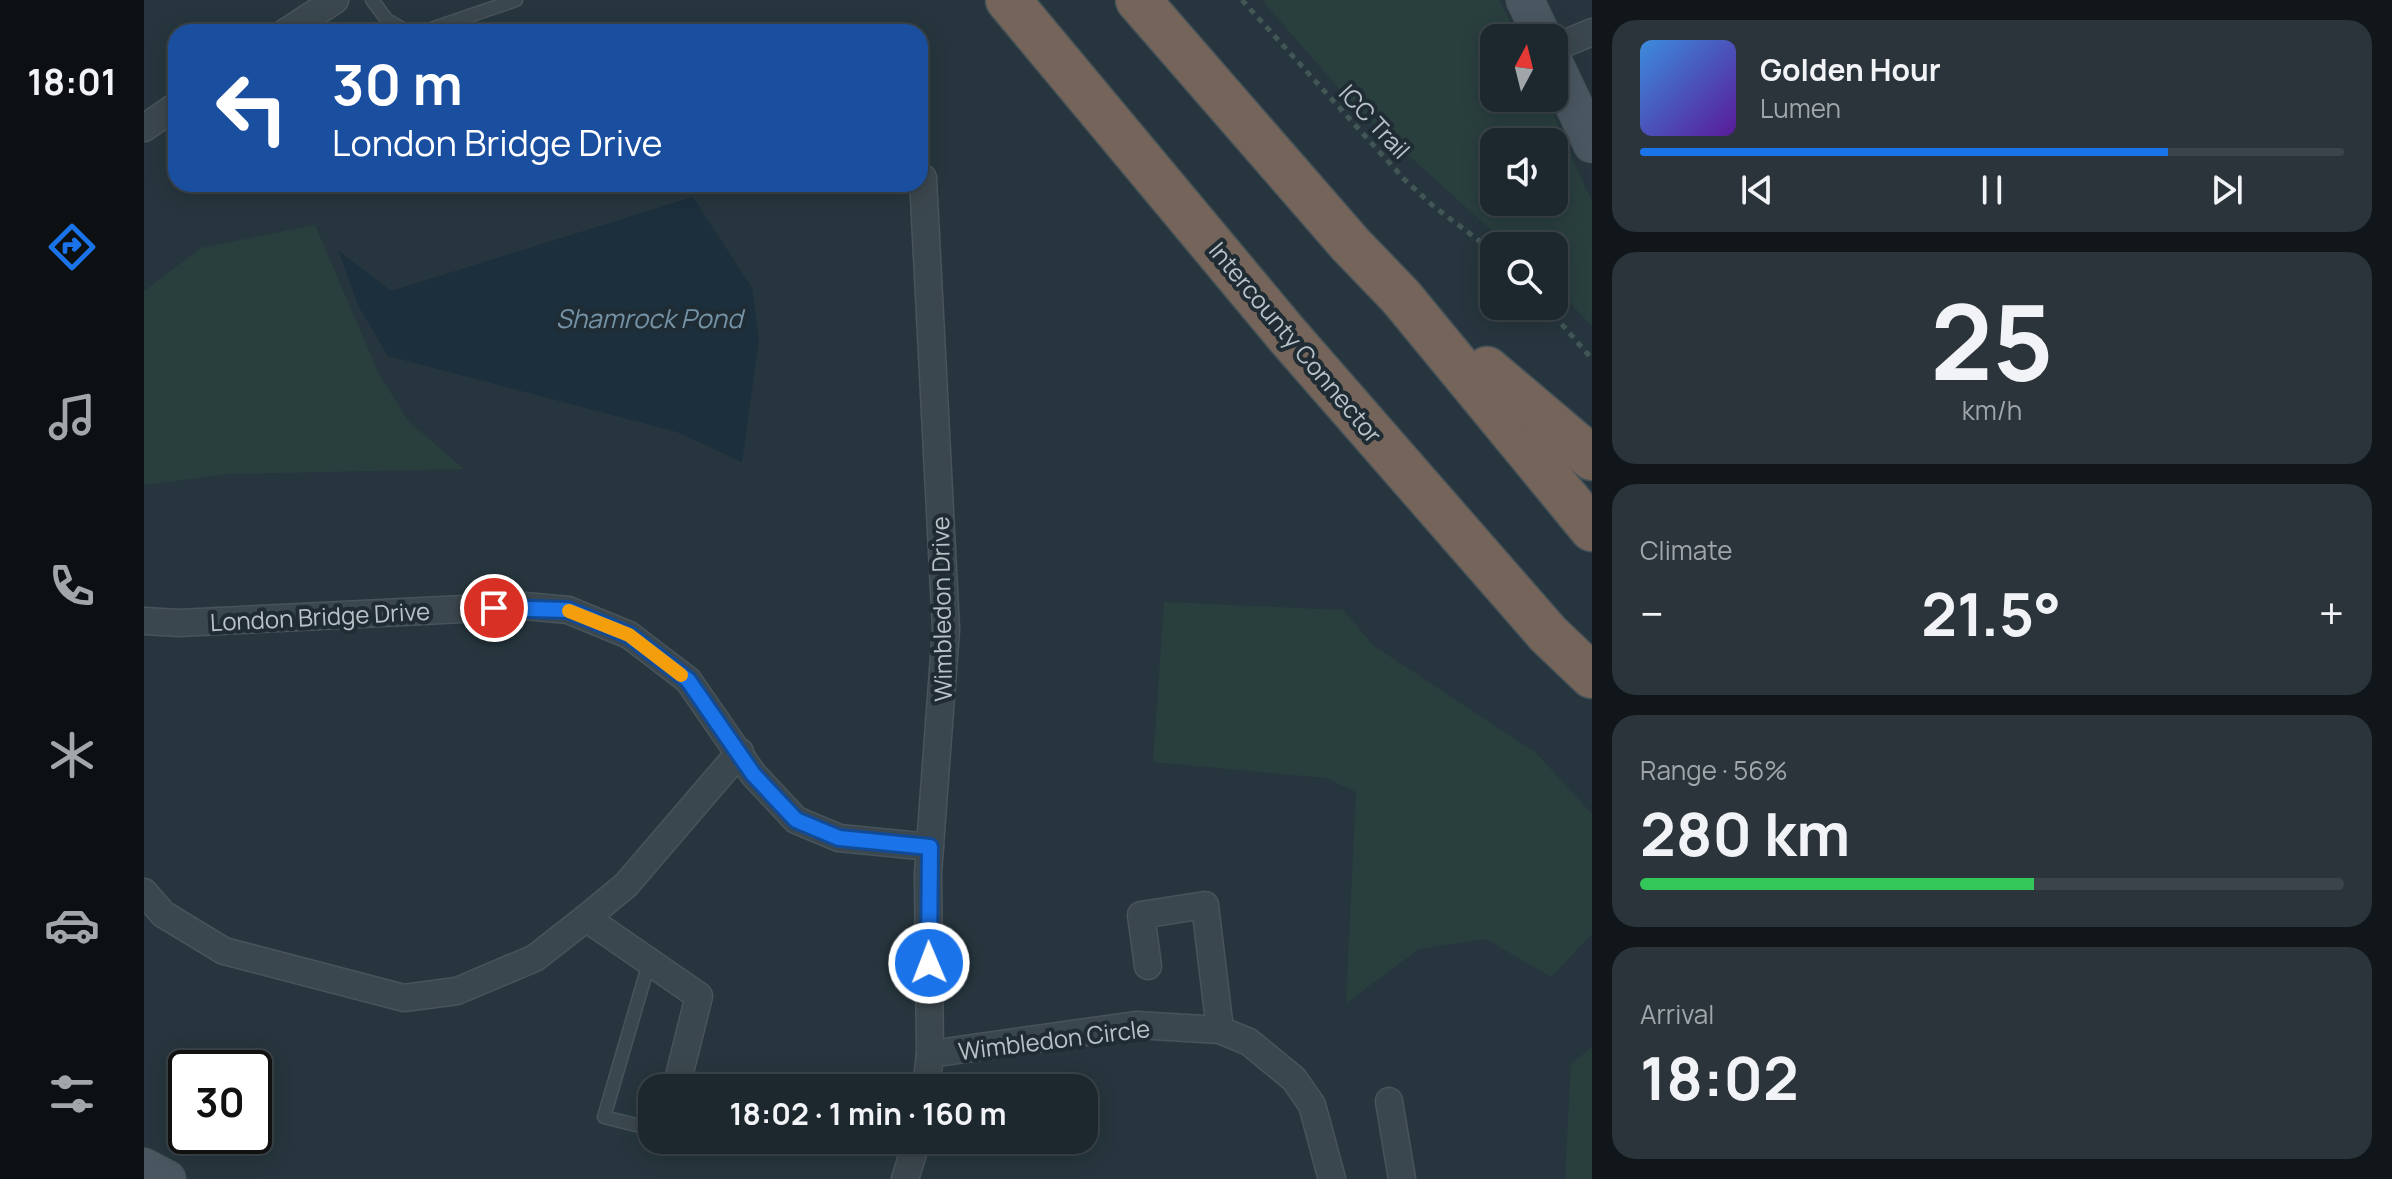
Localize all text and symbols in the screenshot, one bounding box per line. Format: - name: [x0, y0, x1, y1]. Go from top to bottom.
- north arrow: [1480, 24, 1568, 112]
- map controls: [1480, 24, 1568, 320]
- text: 30 m: [332, 45, 463, 122]
- text: Golden Hour: [1760, 49, 1941, 90]
- icon: left: [200, 56, 304, 160]
- text: 18:01: [27, 57, 117, 106]
- street label: ICC Trail: [1332, 77, 1418, 165]
- text: Lumen: [1760, 90, 1841, 126]
- text: London Bridge Drive: [332, 118, 663, 167]
- button: sound: [1480, 128, 1568, 216]
- icon: previous: [1735, 168, 1779, 212]
- icon: pause: [1970, 168, 2014, 212]
- icon: next: [2205, 168, 2249, 212]
- icon: directions: [44, 219, 100, 275]
- button: search: [1480, 232, 1568, 320]
- street label: Intercounty Connector: [1202, 235, 1390, 450]
- text: 25: [1931, 269, 2053, 411]
- water label: Shamrock Pond: [556, 300, 746, 336]
- icon: music: [44, 389, 100, 445]
- text: km/h: [1962, 392, 2022, 428]
- street label: Wimbledon Drive: [923, 516, 959, 702]
- text: Climate: [1640, 532, 1732, 568]
- icon: phone: [44, 558, 100, 614]
- text: 21.5°: [1921, 572, 2061, 654]
- pin: [460, 574, 528, 642]
- text: −: [1640, 583, 1664, 643]
- text: +: [2319, 583, 2344, 643]
- icon: arrive: [472, 586, 516, 630]
- street label: London Bridge Drive: [209, 594, 431, 638]
- icon: climate: [44, 727, 100, 783]
- text: Range · 56%: [1640, 752, 1788, 788]
- text: 280 km: [1640, 792, 1850, 874]
- icon: car: [44, 897, 100, 953]
- position arrow: [887, 921, 971, 1005]
- text: Arrival: [1640, 996, 1714, 1032]
- street label: Wimbledon Circle: [956, 1011, 1152, 1067]
- text: 18:02: [1640, 1036, 1799, 1118]
- speed limit sign: 30: [168, 1050, 272, 1154]
- icon: filters: [44, 1066, 100, 1122]
- text: 18:02 · 1 min · 160 m: [729, 1093, 1007, 1134]

